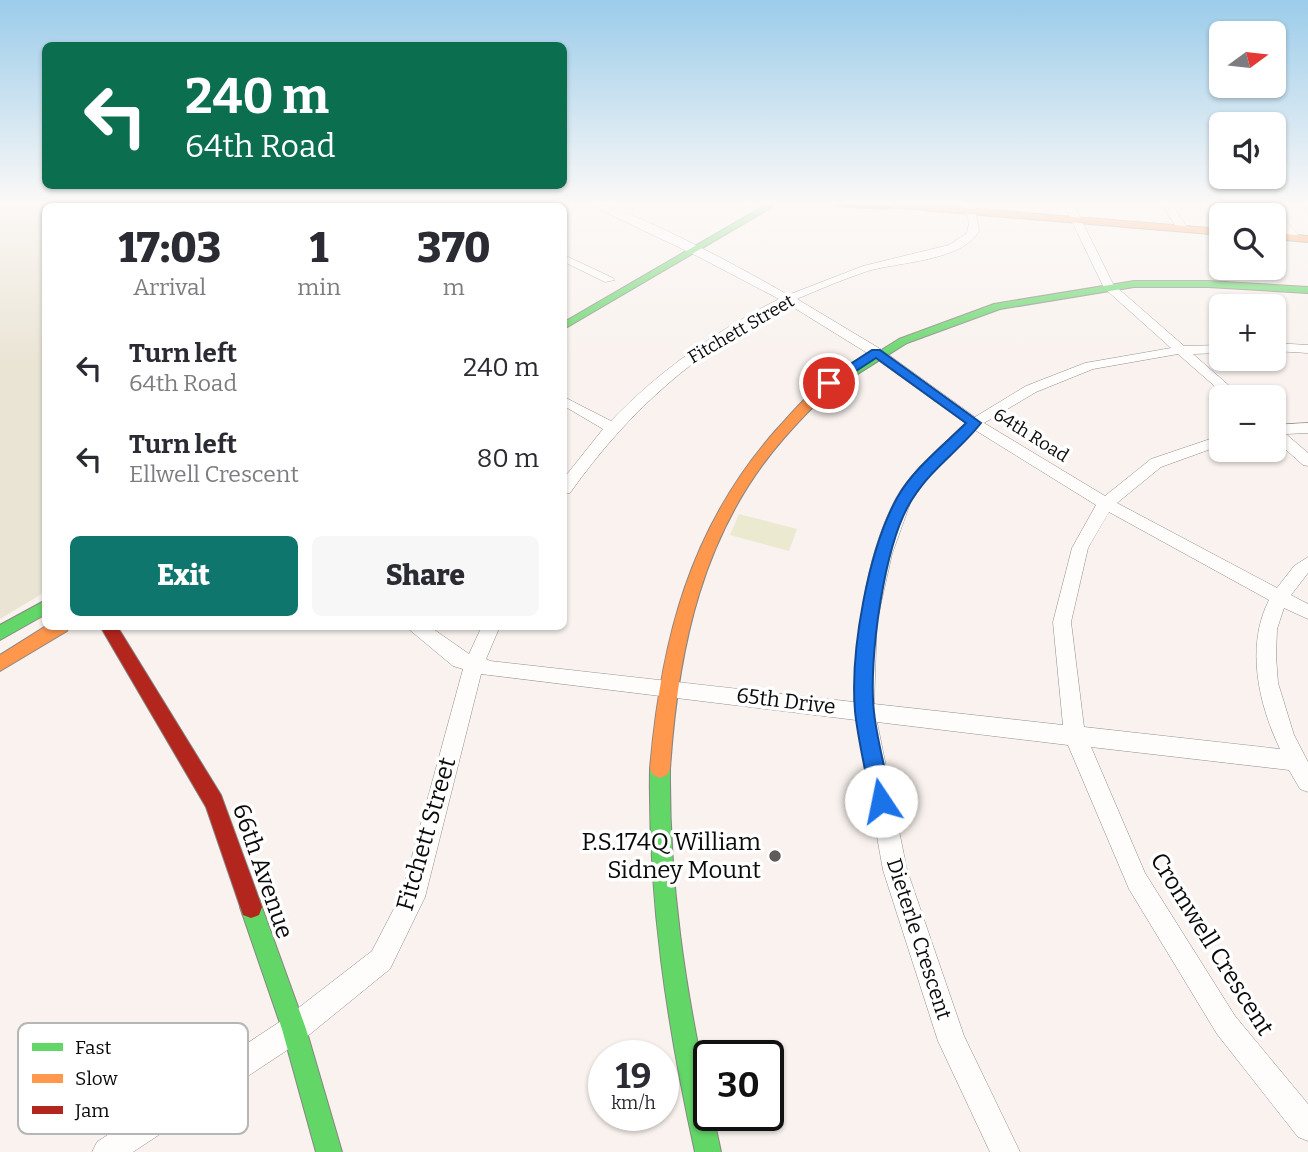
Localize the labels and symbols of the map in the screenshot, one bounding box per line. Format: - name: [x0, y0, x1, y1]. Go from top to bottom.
- north arrow: [1209, 21, 1286, 98]
- street label: Fitchett Street: [684, 290, 798, 368]
- pin: [799, 353, 859, 413]
- street label: 64th Road: [989, 403, 1073, 467]
- street label: 65th Drive: [735, 682, 837, 720]
- street label: Fitchett Street: [391, 754, 461, 914]
- position arrow: [844, 764, 918, 838]
- street label: 66th Avenue: [227, 800, 299, 942]
- place label: P.S.174Q William Sidney Mount: [581, 828, 761, 884]
- marker: P.S.174Q William Sidney Mount: [767, 848, 783, 864]
- street label: Cromwell Crescent: [1145, 848, 1280, 1041]
- street label: Dieterle Crescent: [881, 855, 957, 1023]
- legend: [18, 1023, 248, 1134]
- text: Fast: [75, 1036, 112, 1059]
- speed limit sign: 30: [693, 1040, 784, 1131]
- text: Slow: [75, 1067, 118, 1090]
- text: Jam: [74, 1099, 109, 1122]

